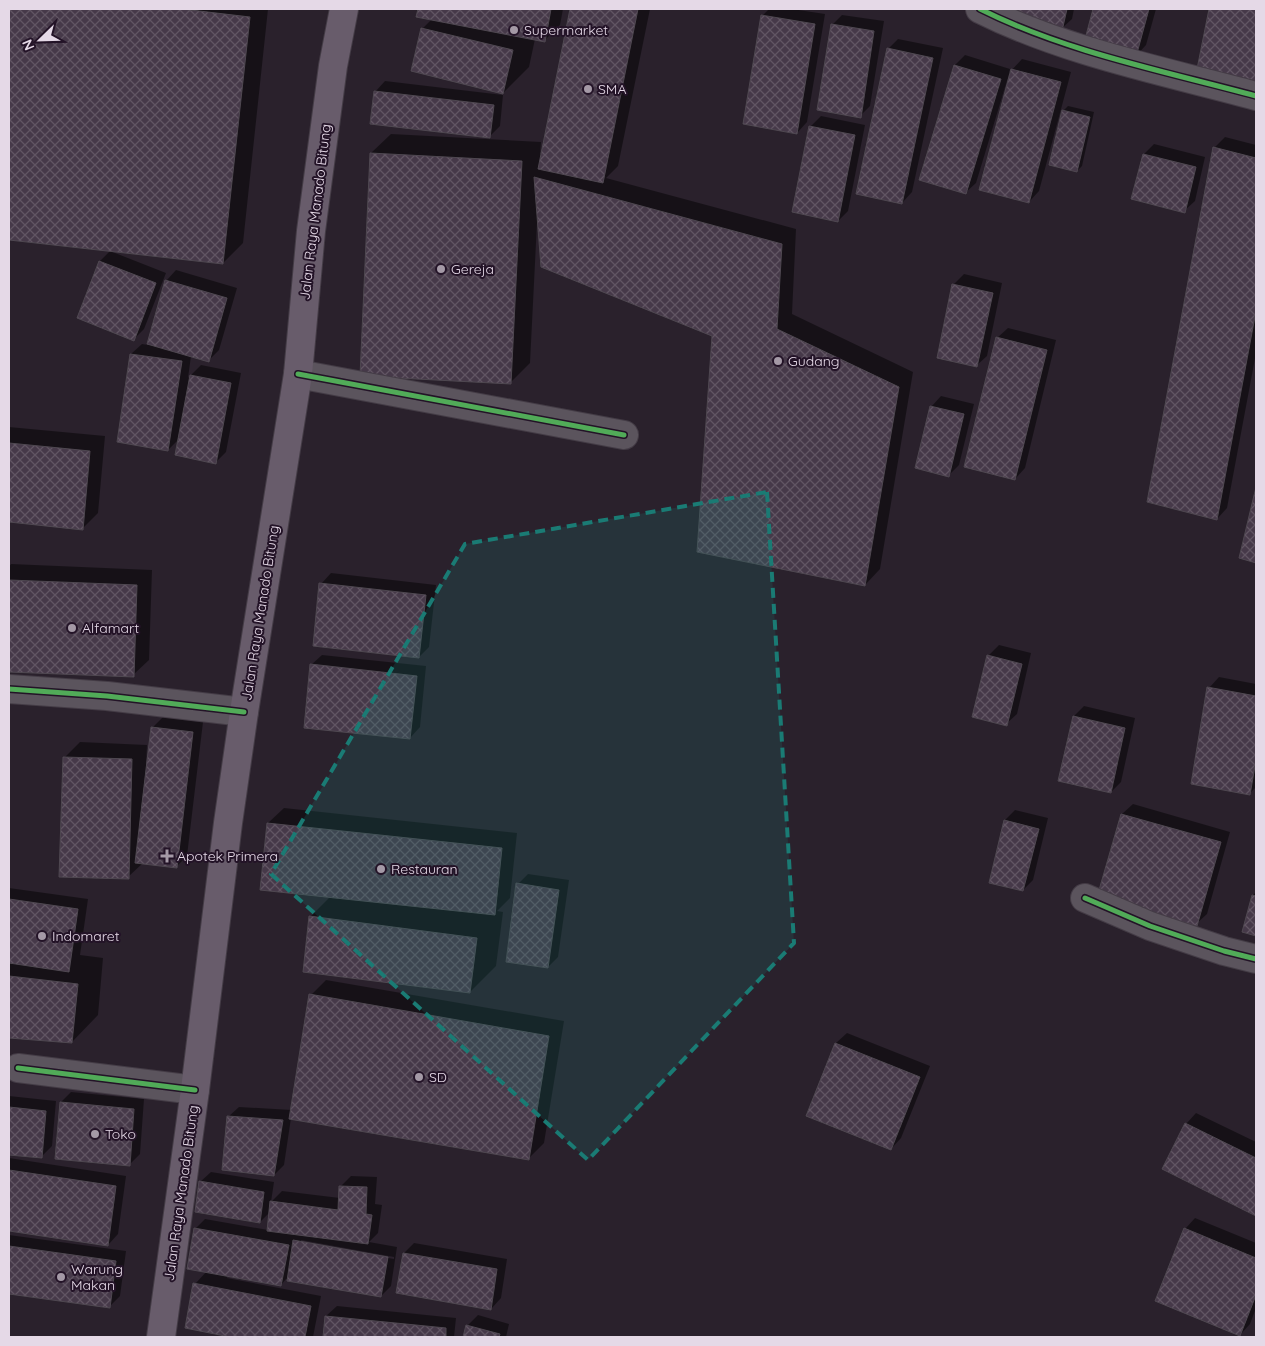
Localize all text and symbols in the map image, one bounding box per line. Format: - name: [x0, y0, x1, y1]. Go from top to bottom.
- north arrow: [15, 15, 65, 65]
- place label: Supermarket: [524, 21, 608, 39]
- marker: Supermarket: [508, 24, 520, 36]
- text: N: [18, 37, 38, 53]
- place label: SMA: [598, 80, 627, 98]
- marker: SMA: [582, 83, 594, 95]
- street label: Jalan Raya Manado Bitung: [295, 123, 335, 301]
- place label: Gereja: [451, 260, 494, 278]
- marker: Gereja: [435, 263, 447, 275]
- place label: Gudang: [788, 352, 840, 370]
- marker: Gudang: [772, 355, 784, 367]
- street label: Jalan Raya Manado Bitung: [237, 524, 283, 702]
- place label: Alfamart: [82, 619, 139, 637]
- marker: Alfamart: [66, 622, 78, 634]
- place label: Apotek Primera: [177, 847, 278, 865]
- marker: Apotek Primera: [161, 850, 173, 862]
- place label: Restauran: [391, 860, 458, 878]
- marker: Restauran: [375, 863, 387, 875]
- place label: Indomaret: [52, 927, 120, 945]
- marker: Indomaret: [36, 930, 48, 942]
- place label: SD: [429, 1068, 447, 1086]
- marker: SD: [413, 1071, 425, 1083]
- street label: Jalan Raya Manado Bitung: [160, 1104, 202, 1282]
- place label: Toko: [105, 1125, 136, 1143]
- marker: Toko: [89, 1128, 101, 1140]
- place label: Warung Makan: [71, 1260, 123, 1294]
- marker: Warung Makan: [55, 1271, 67, 1283]

